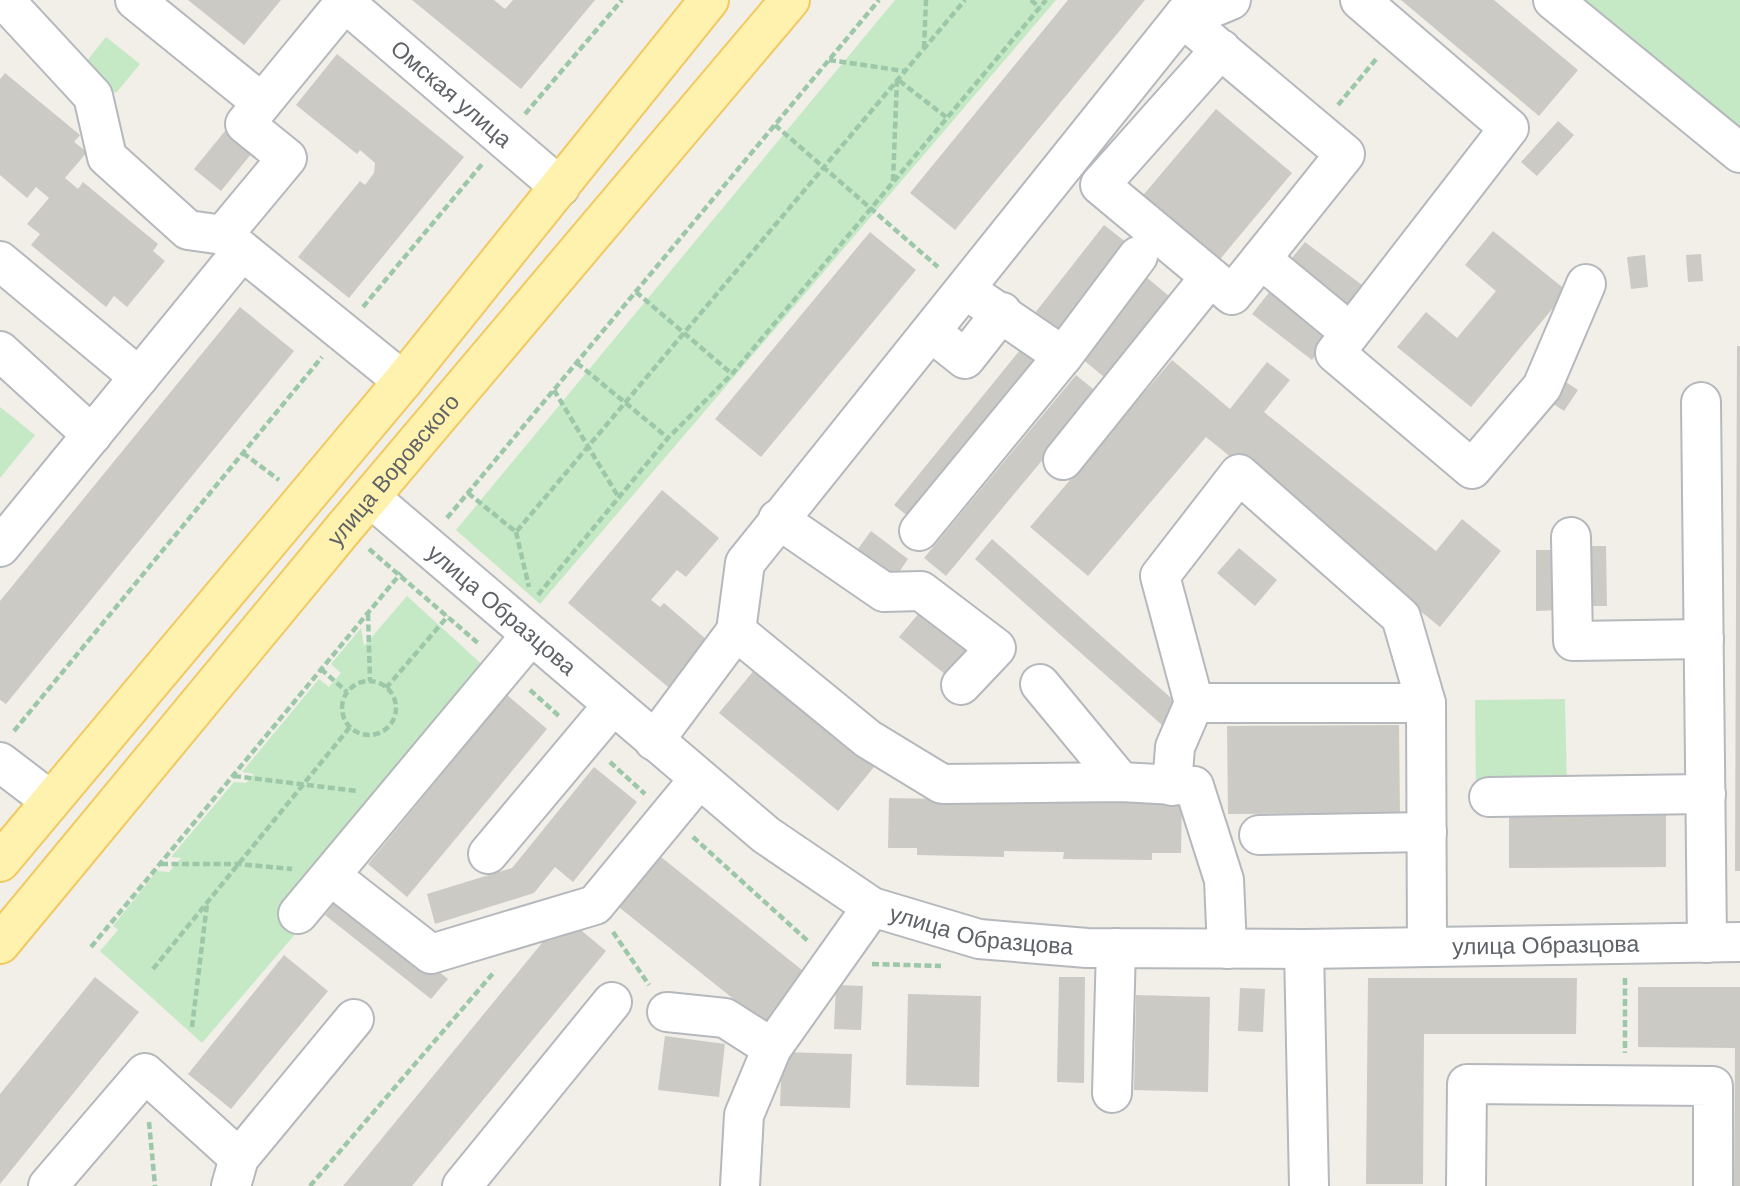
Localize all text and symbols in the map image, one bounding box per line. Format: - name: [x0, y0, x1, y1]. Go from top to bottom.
- street label: Омская улица: [386, 35, 517, 153]
- street label: улица Воровского: [322, 389, 465, 551]
- street label: улица Образцова: [422, 539, 582, 680]
- street label: улица Образцова: [887, 900, 1074, 960]
- street label: улица Образцова: [1452, 931, 1639, 960]

